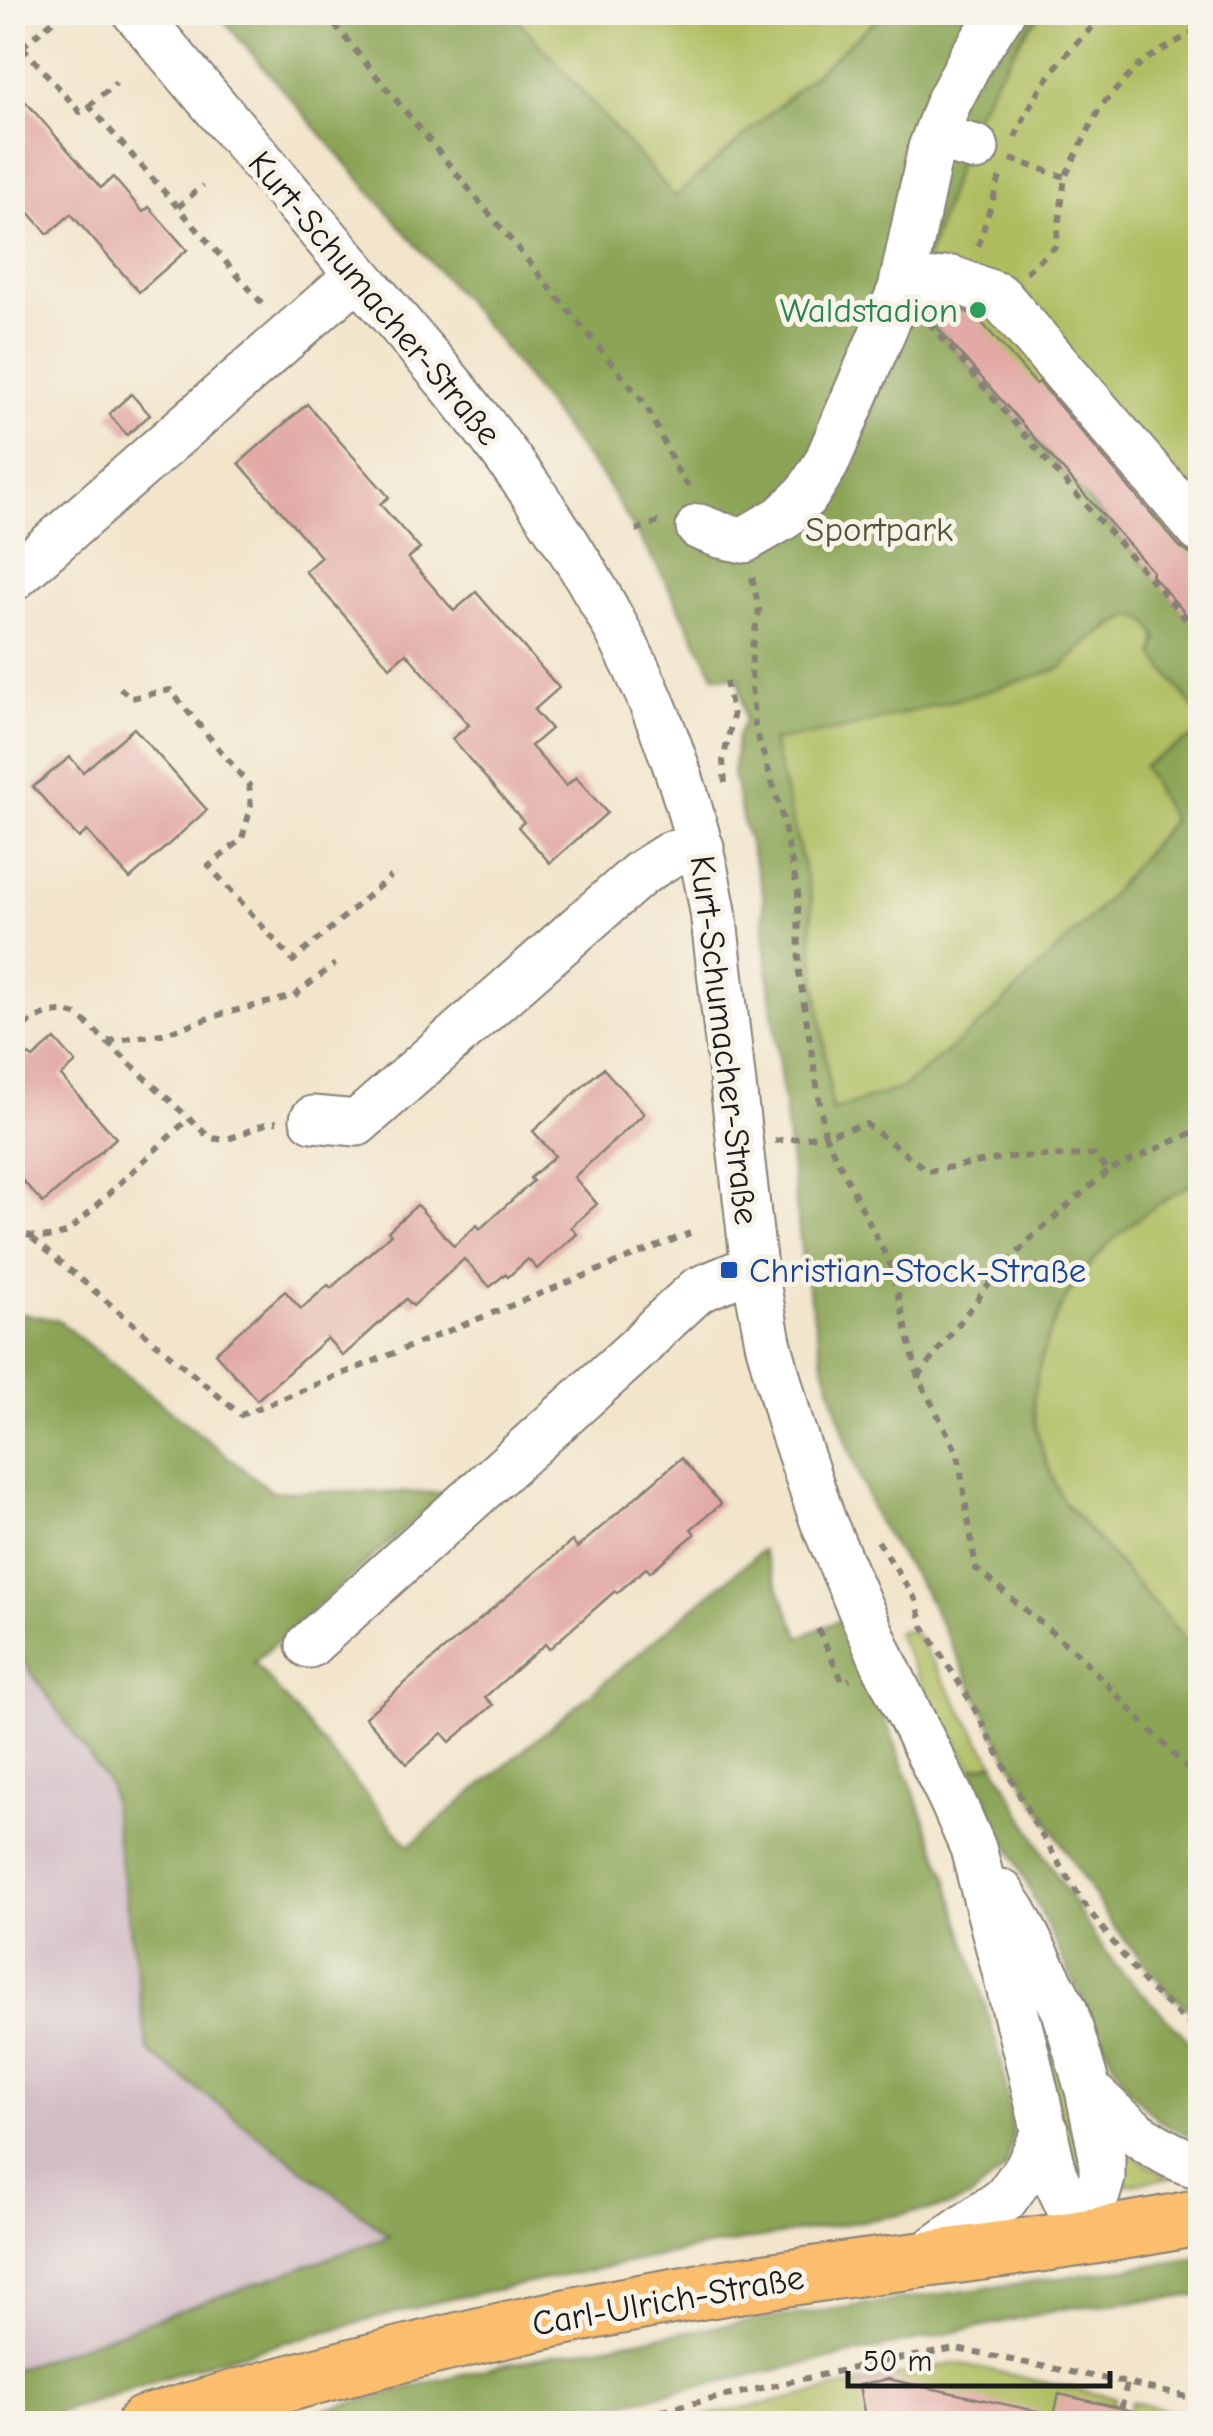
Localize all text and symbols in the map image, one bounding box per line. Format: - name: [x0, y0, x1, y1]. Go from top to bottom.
- street label: Kurt-Schumacher-Straße: [239, 143, 510, 454]
- place label: Waldstadion: [780, 290, 958, 331]
- marker: Waldstadion: [967, 299, 989, 321]
- park label: Sportpark: [805, 509, 953, 550]
- street label: Kurt-Schumacher-Straße: [682, 853, 767, 1227]
- place label: Christian-Stock-Straße: [749, 1250, 1086, 1291]
- marker: Christian-Stock-Straße: [718, 1259, 740, 1281]
- street label: Carl-Ulrich-Straße: [529, 2256, 807, 2345]
- scale bar: [848, 2326, 1110, 2388]
- text: 50 m: [863, 2344, 932, 2379]

